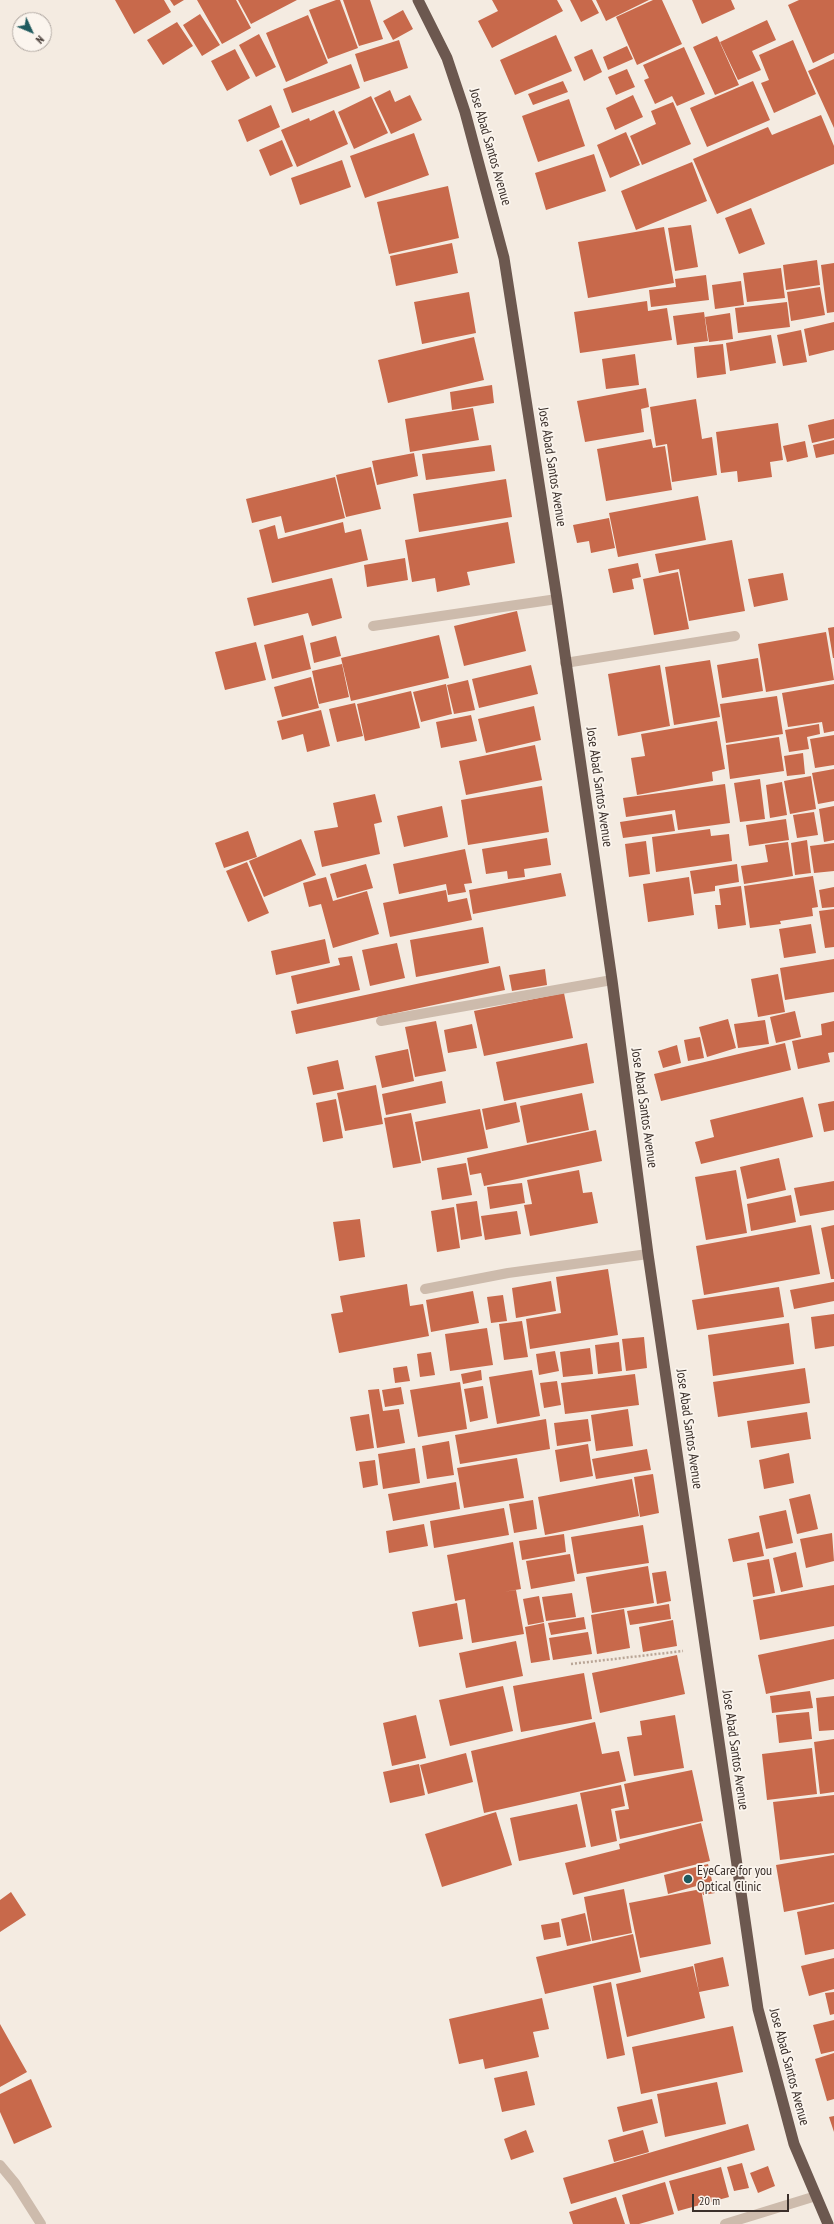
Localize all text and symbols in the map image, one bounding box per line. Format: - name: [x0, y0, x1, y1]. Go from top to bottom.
- north arrow: [12, 12, 52, 52]
- text: N: [33, 33, 47, 47]
- street label: Jose Abad Santos Avenue: [465, 87, 515, 207]
- street label: Jose Abad Santos Avenue: [534, 406, 570, 528]
- street label: Jose Abad Santos Avenue: [582, 726, 616, 848]
- street label: Jose Abad Santos Avenue: [627, 1047, 661, 1169]
- street label: Jose Abad Santos Avenue: [672, 1368, 706, 1490]
- street label: Jose Abad Santos Avenue: [718, 1689, 752, 1811]
- place label: EyeCare for you Optical Clinic: [697, 1863, 772, 1896]
- marker: EyeCare for you Optical Clinic: [682, 1873, 694, 1885]
- street label: Jose Abad Santos Avenue: [765, 2006, 813, 2128]
- scale bar: [694, 2186, 791, 2212]
- text: 20 m: [699, 2193, 720, 2208]

